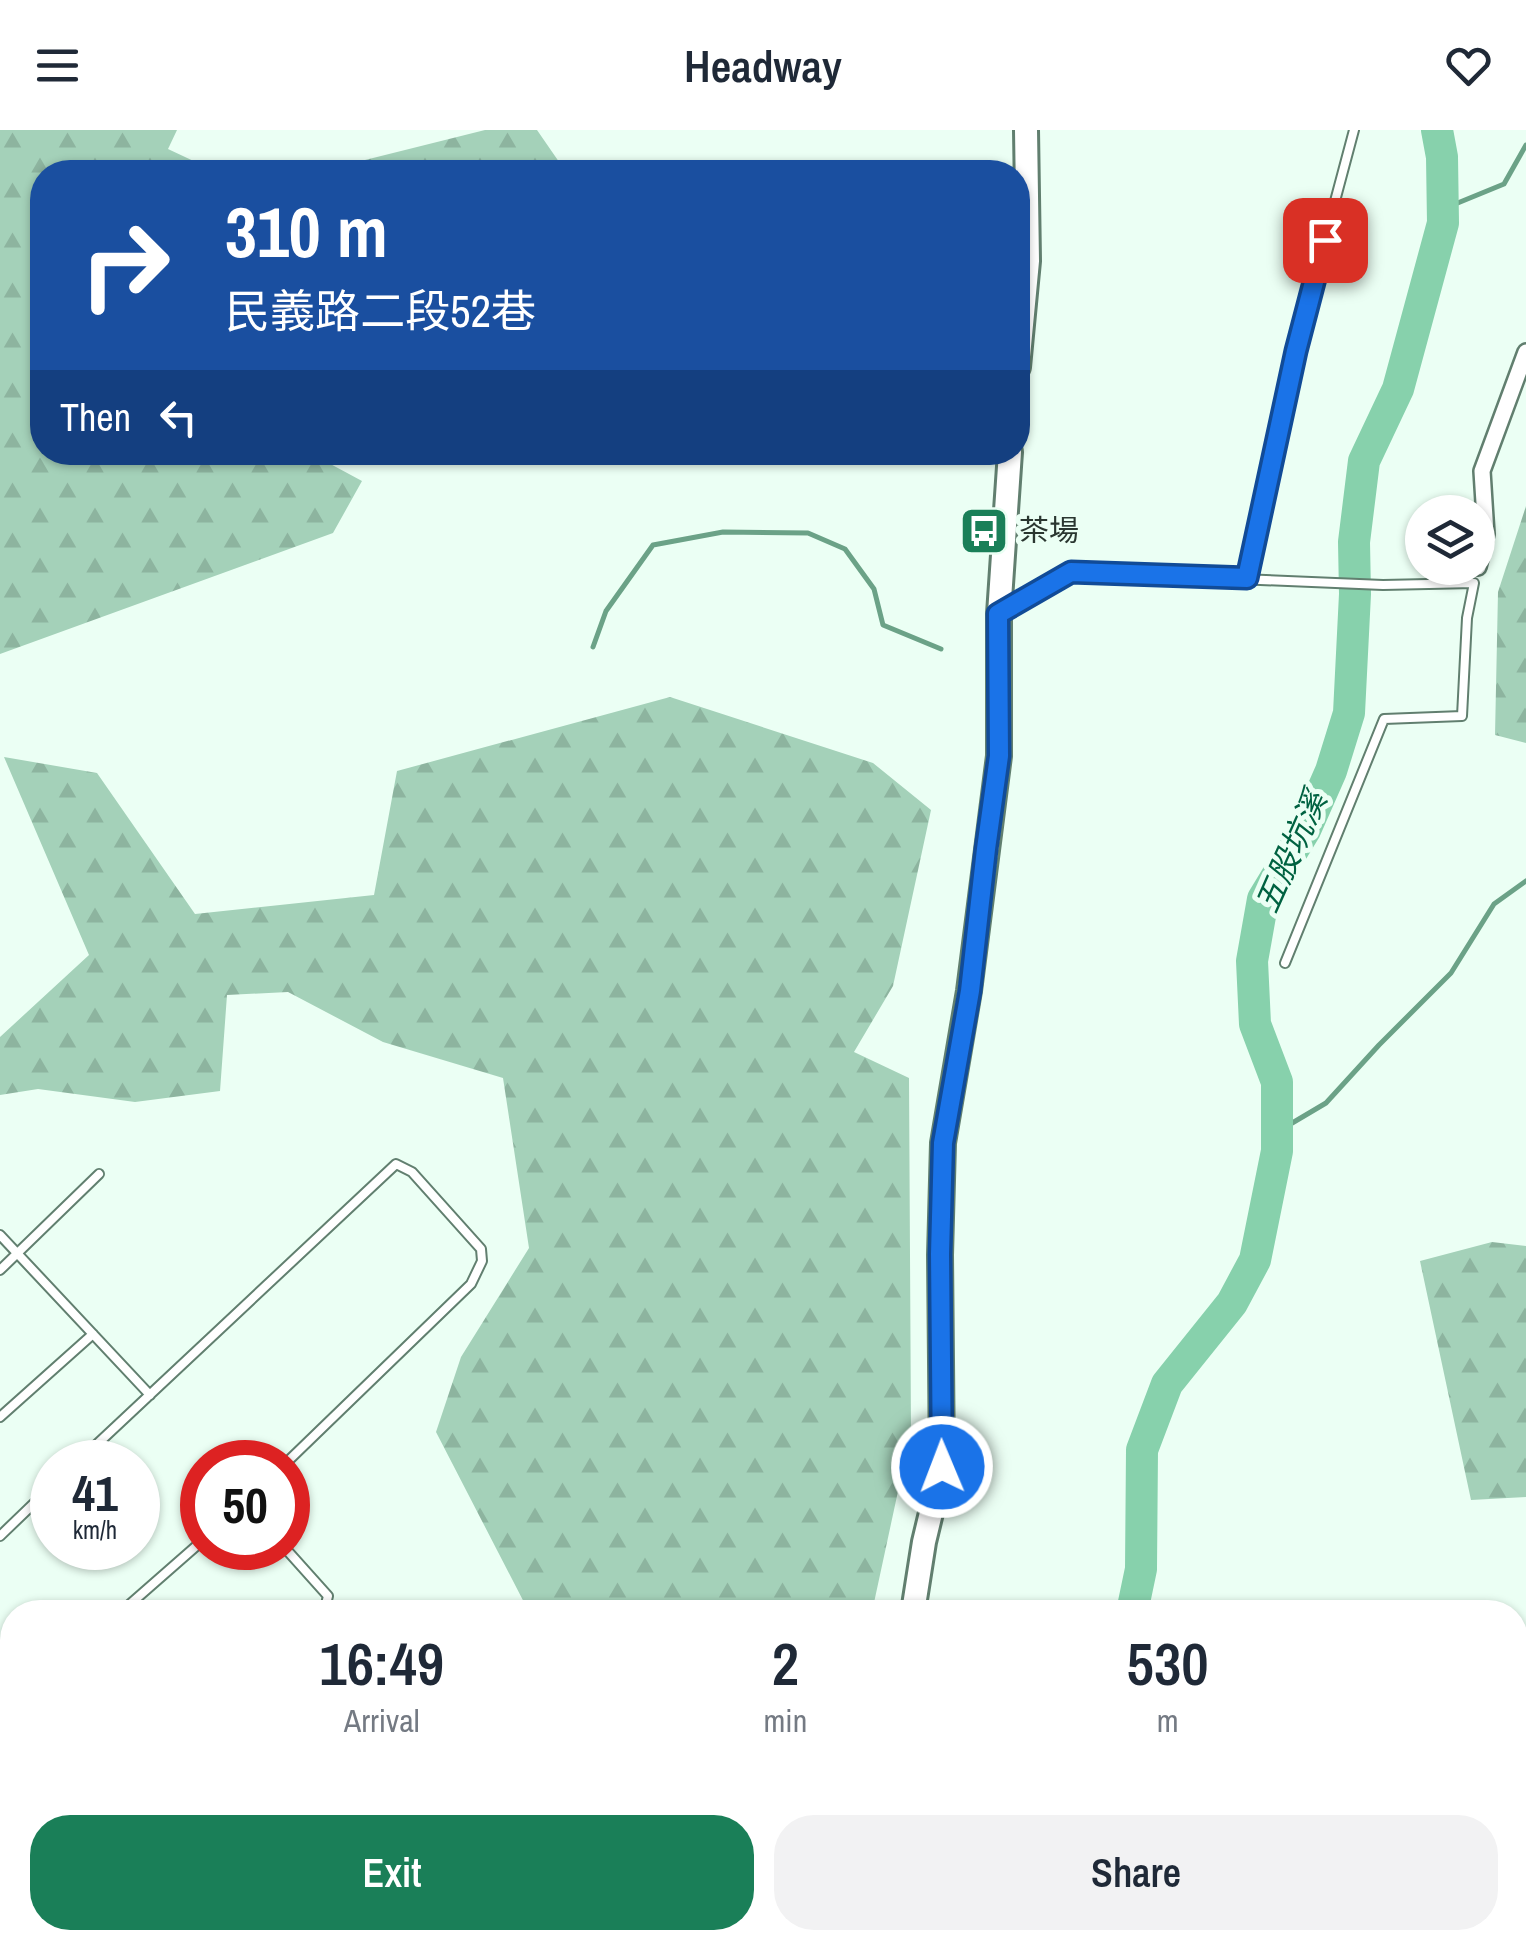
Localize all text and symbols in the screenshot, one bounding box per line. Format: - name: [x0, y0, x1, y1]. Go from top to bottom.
- text: Headway: [684, 35, 842, 96]
- icon: menu: [30, 38, 85, 93]
- icon: heart: [1441, 38, 1496, 93]
- text: 310 m: [225, 185, 388, 279]
- pin: [1283, 198, 1368, 283]
- icon: right: [60, 200, 190, 330]
- icon: arrive: [1298, 213, 1353, 268]
- text: 民義路二段52巷: [225, 280, 536, 341]
- icon: left: [151, 390, 206, 445]
- text: Then: [60, 392, 131, 443]
- map controls: [1405, 495, 1495, 585]
- button: layers: [1405, 495, 1495, 585]
- bus stop icon: 茶場: [958, 505, 1010, 557]
- place label: 茶場: [1019, 510, 1079, 550]
- water label: 五股坑溪: [1245, 781, 1338, 919]
- position arrow: [890, 1415, 994, 1519]
- speed limit sign: 50: [180, 1440, 310, 1570]
- text: 41: [72, 1459, 118, 1527]
- text: km/h: [73, 1513, 117, 1547]
- text: 16:49: [319, 1623, 444, 1704]
- text: 2: [772, 1623, 799, 1704]
- text: 530: [1127, 1623, 1209, 1704]
- text: Arrival: [344, 1699, 420, 1742]
- text: min: [764, 1699, 807, 1742]
- text: m: [1157, 1699, 1179, 1742]
- button: Exit: [30, 1815, 754, 1930]
- button: Share: [774, 1815, 1498, 1930]

